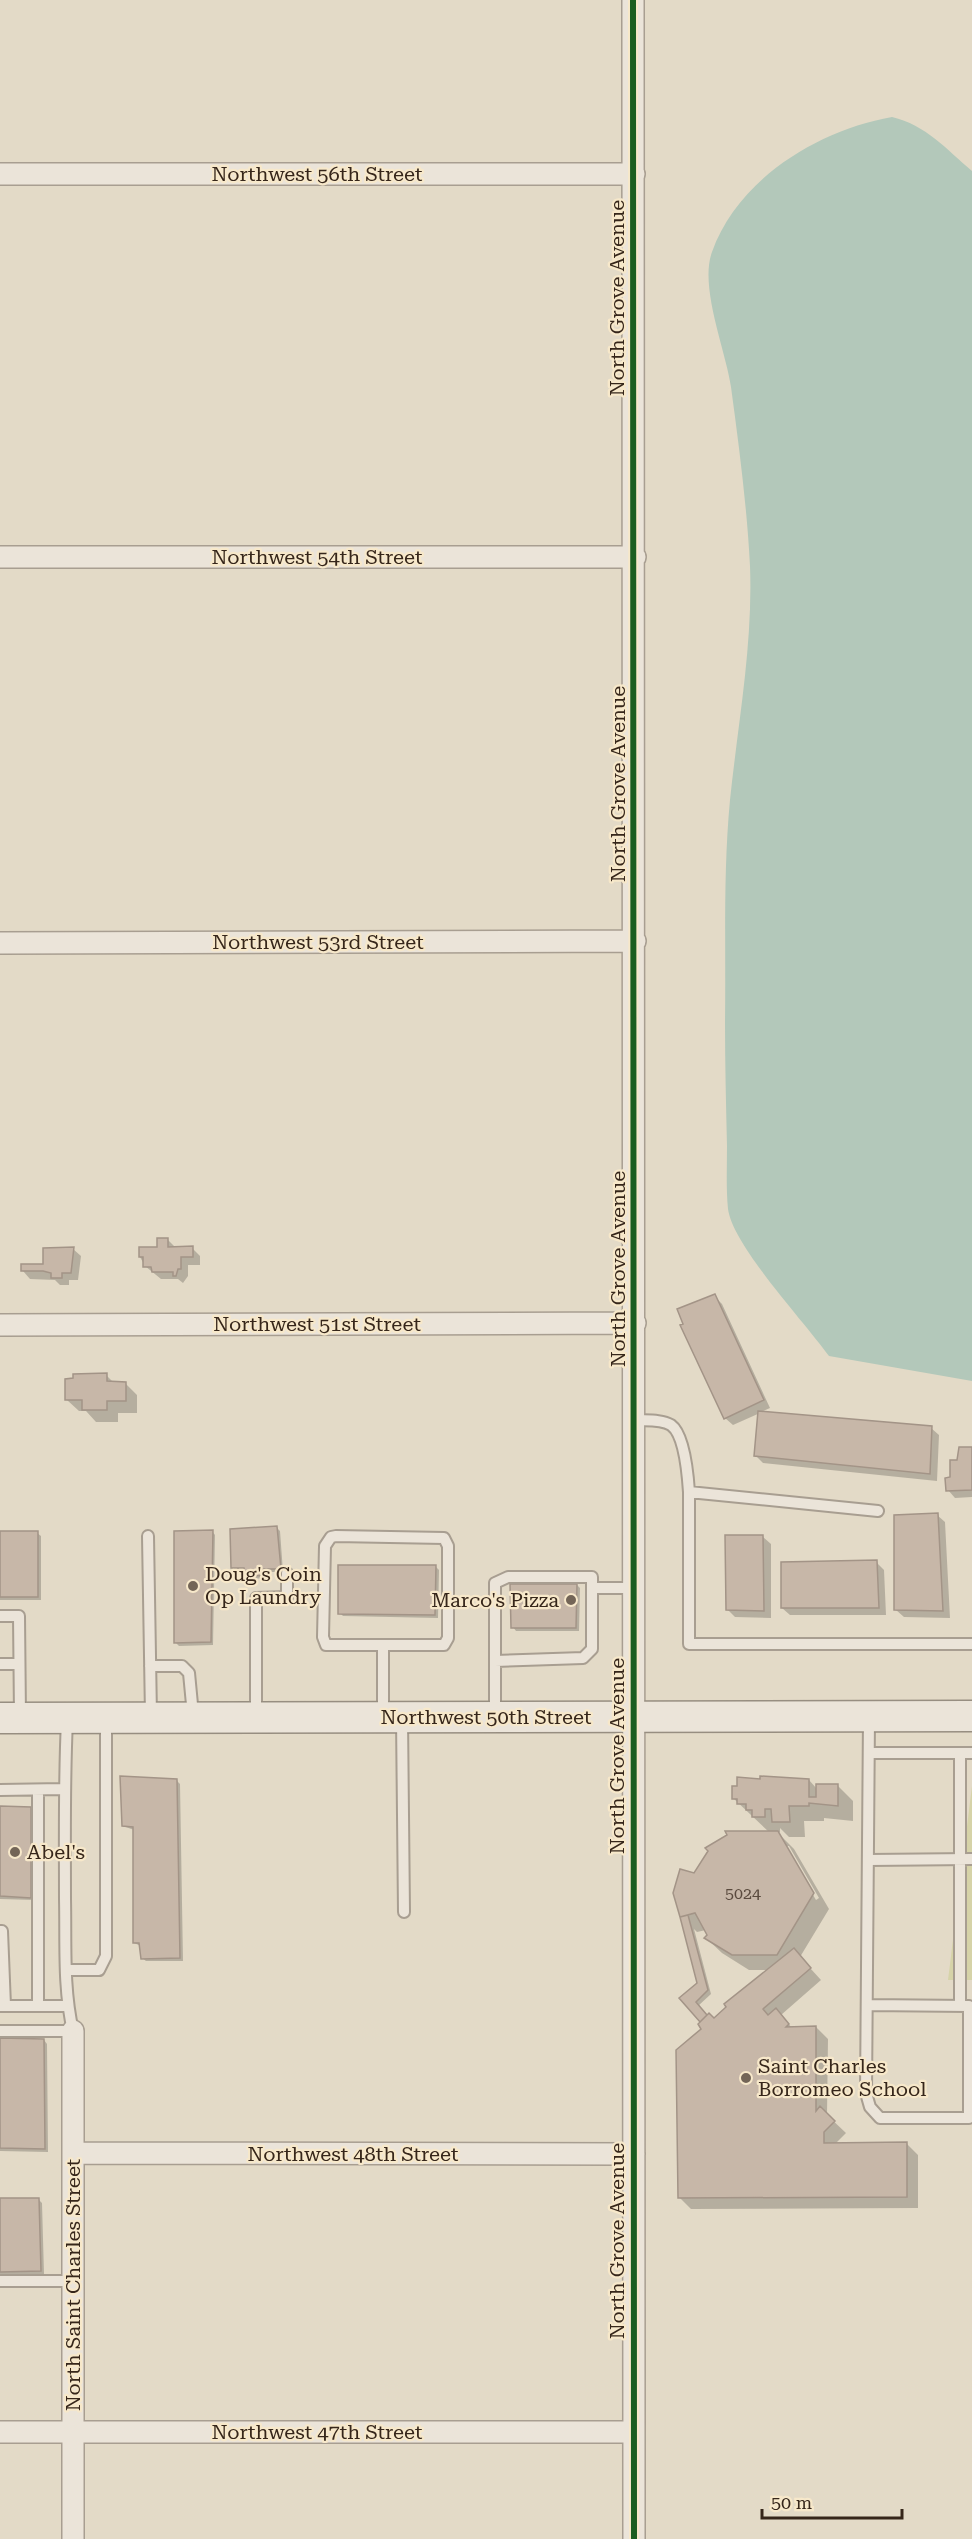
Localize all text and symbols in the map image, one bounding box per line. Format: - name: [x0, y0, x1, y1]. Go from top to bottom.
- street label: Northwest 56th Street: [211, 162, 423, 186]
- street label: North Grove Avenue: [605, 200, 629, 396]
- street label: Northwest 54th Street: [211, 545, 423, 569]
- street label: North Grove Avenue: [606, 686, 630, 882]
- street label: Northwest 53rd Street: [212, 930, 424, 954]
- street label: North Grove Avenue: [606, 1171, 630, 1367]
- street label: Northwest 51st Street: [213, 1312, 421, 1336]
- place label: Doug's Coin Op Laundry: [205, 1562, 322, 1609]
- marker: Doug's Coin Op Laundry: [186, 1579, 200, 1593]
- place label: Marco's Pizza: [431, 1588, 559, 1612]
- marker: Marco's Pizza: [564, 1593, 578, 1607]
- street label: North Grove Avenue: [605, 1658, 629, 1854]
- street label: Northwest 50th Street: [380, 1705, 592, 1729]
- place label: Abel's: [27, 1840, 85, 1864]
- marker: Abel's: [8, 1845, 22, 1859]
- house number: 5024: [725, 1884, 761, 1903]
- place label: Saint Charles Borromeo School: [758, 2054, 927, 2101]
- marker: Saint Charles Borromeo School: [739, 2071, 753, 2085]
- street label: Northwest 48th Street: [247, 2142, 459, 2166]
- street label: North Grove Avenue: [605, 2143, 629, 2339]
- street label: North Saint Charles Street: [61, 2158, 85, 2411]
- street label: Northwest 47th Street: [211, 2420, 423, 2444]
- scale bar: [762, 2482, 902, 2520]
- text: 50 m: [771, 2492, 812, 2513]

